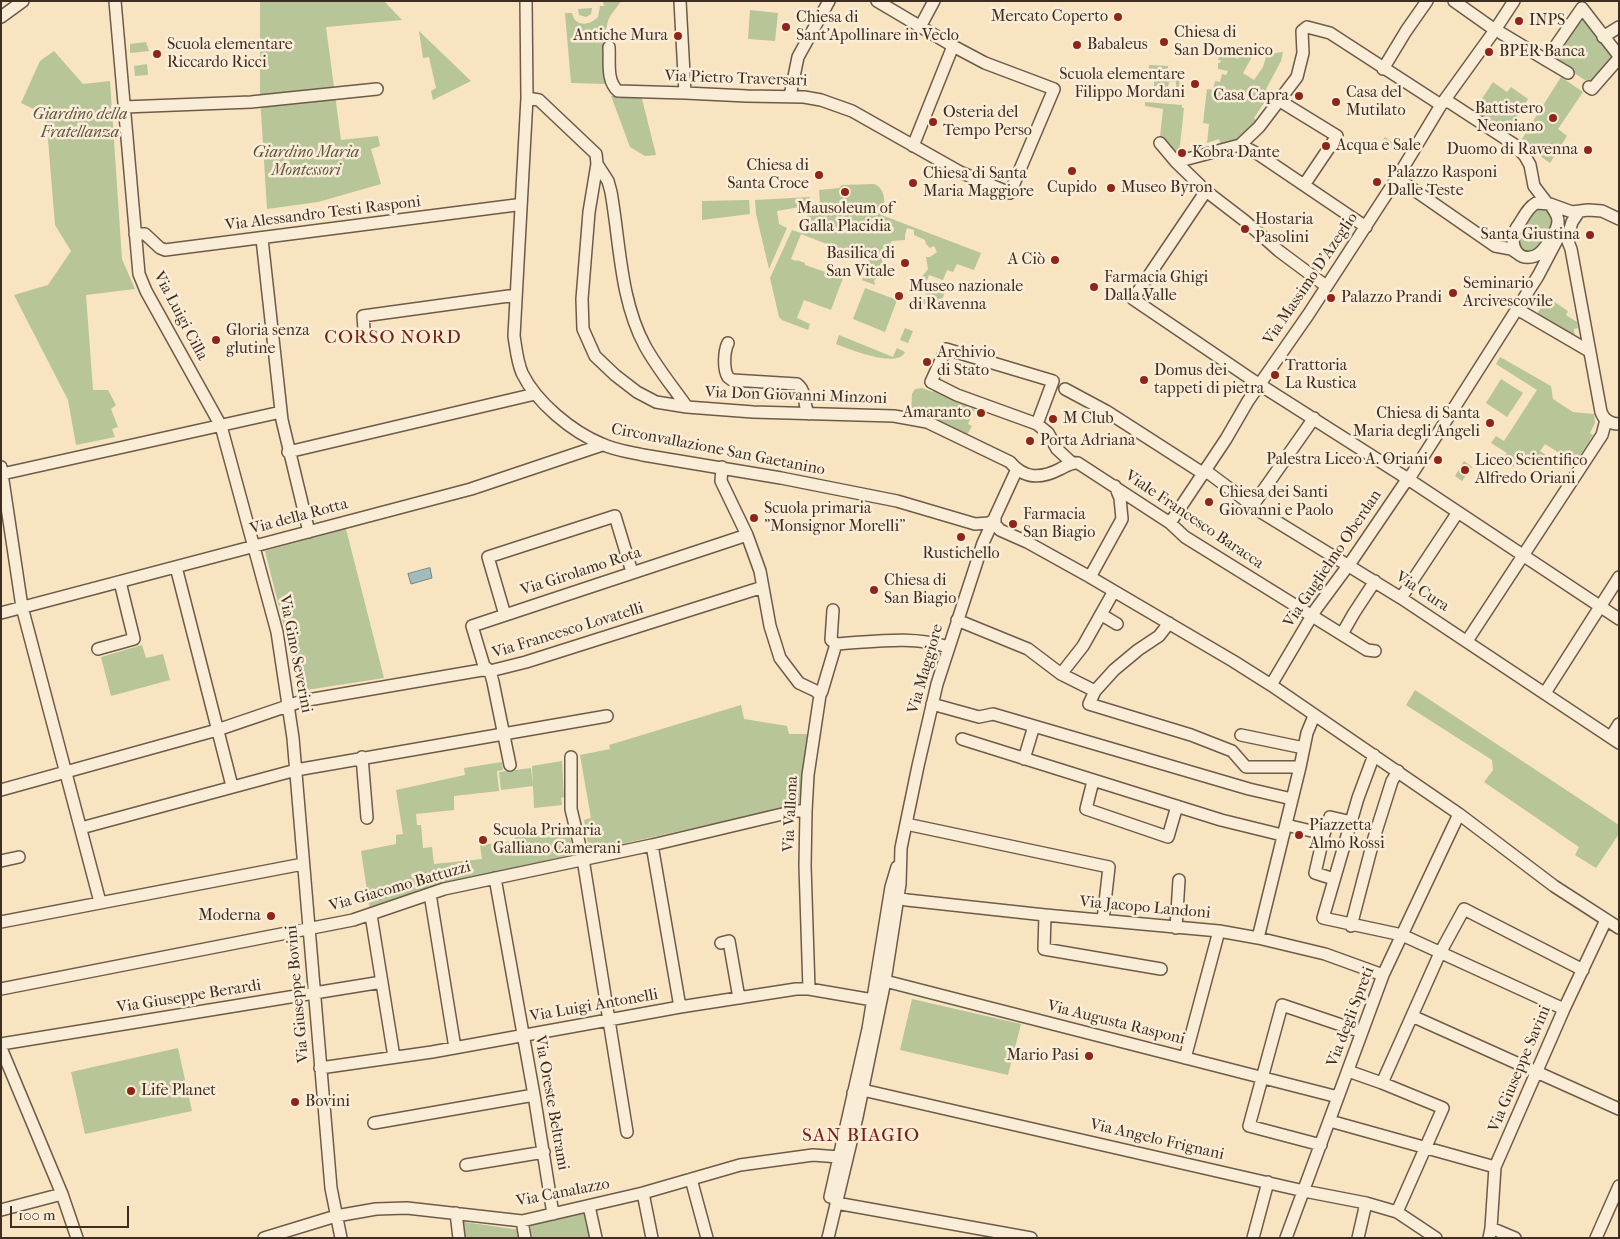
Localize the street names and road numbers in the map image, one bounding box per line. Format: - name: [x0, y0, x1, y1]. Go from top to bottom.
- street label: Via Pietro Traversari: [664, 67, 808, 91]
- street label: Via Alessandro Testi Rasponi: [224, 192, 422, 236]
- street label: Via Massimo D'Azeglio: [1260, 209, 1362, 349]
- street label: Via Luigi Cilla: [149, 268, 211, 364]
- street label: Via Don Giovanni Minzoni: [705, 383, 887, 409]
- street label: Circonvallazione San Gaetanino: [609, 420, 827, 480]
- street label: Viale Francesco Baracca: [1121, 466, 1267, 574]
- street label: Via Guglielmo Oberdan: [1280, 487, 1386, 631]
- street label: Via della Rotta: [248, 495, 350, 539]
- street label: Via Girolamo Rota: [518, 543, 644, 601]
- street label: Via Cura: [1392, 568, 1452, 616]
- street label: Via Gino Severini: [274, 593, 316, 715]
- street label: Via Francesco Lovatelli: [490, 599, 646, 663]
- street label: Via Maggiore: [904, 622, 948, 716]
- street label: Via Vallona: [779, 775, 803, 853]
- street label: Via Giacomo Battuzzi: [327, 858, 473, 916]
- street label: Via Jacopo Landoni: [1079, 893, 1211, 923]
- street label: Via Giuseppe Bovini: [282, 924, 314, 1064]
- street label: Via degli Spreti: [1323, 964, 1379, 1070]
- street label: Via Giuseppe Berardi: [115, 976, 263, 1018]
- street label: Via Luigi Antonelli: [528, 985, 660, 1027]
- street label: Via Augusta Rasponi: [1045, 997, 1187, 1049]
- street label: Via Giuseppe Savini: [1485, 1003, 1555, 1135]
- street label: Via Oreste Beltrami: [530, 1034, 572, 1172]
- street label: Via Angelo Frignani: [1088, 1115, 1226, 1165]
- street label: Via Canalazzo: [515, 1175, 611, 1211]

